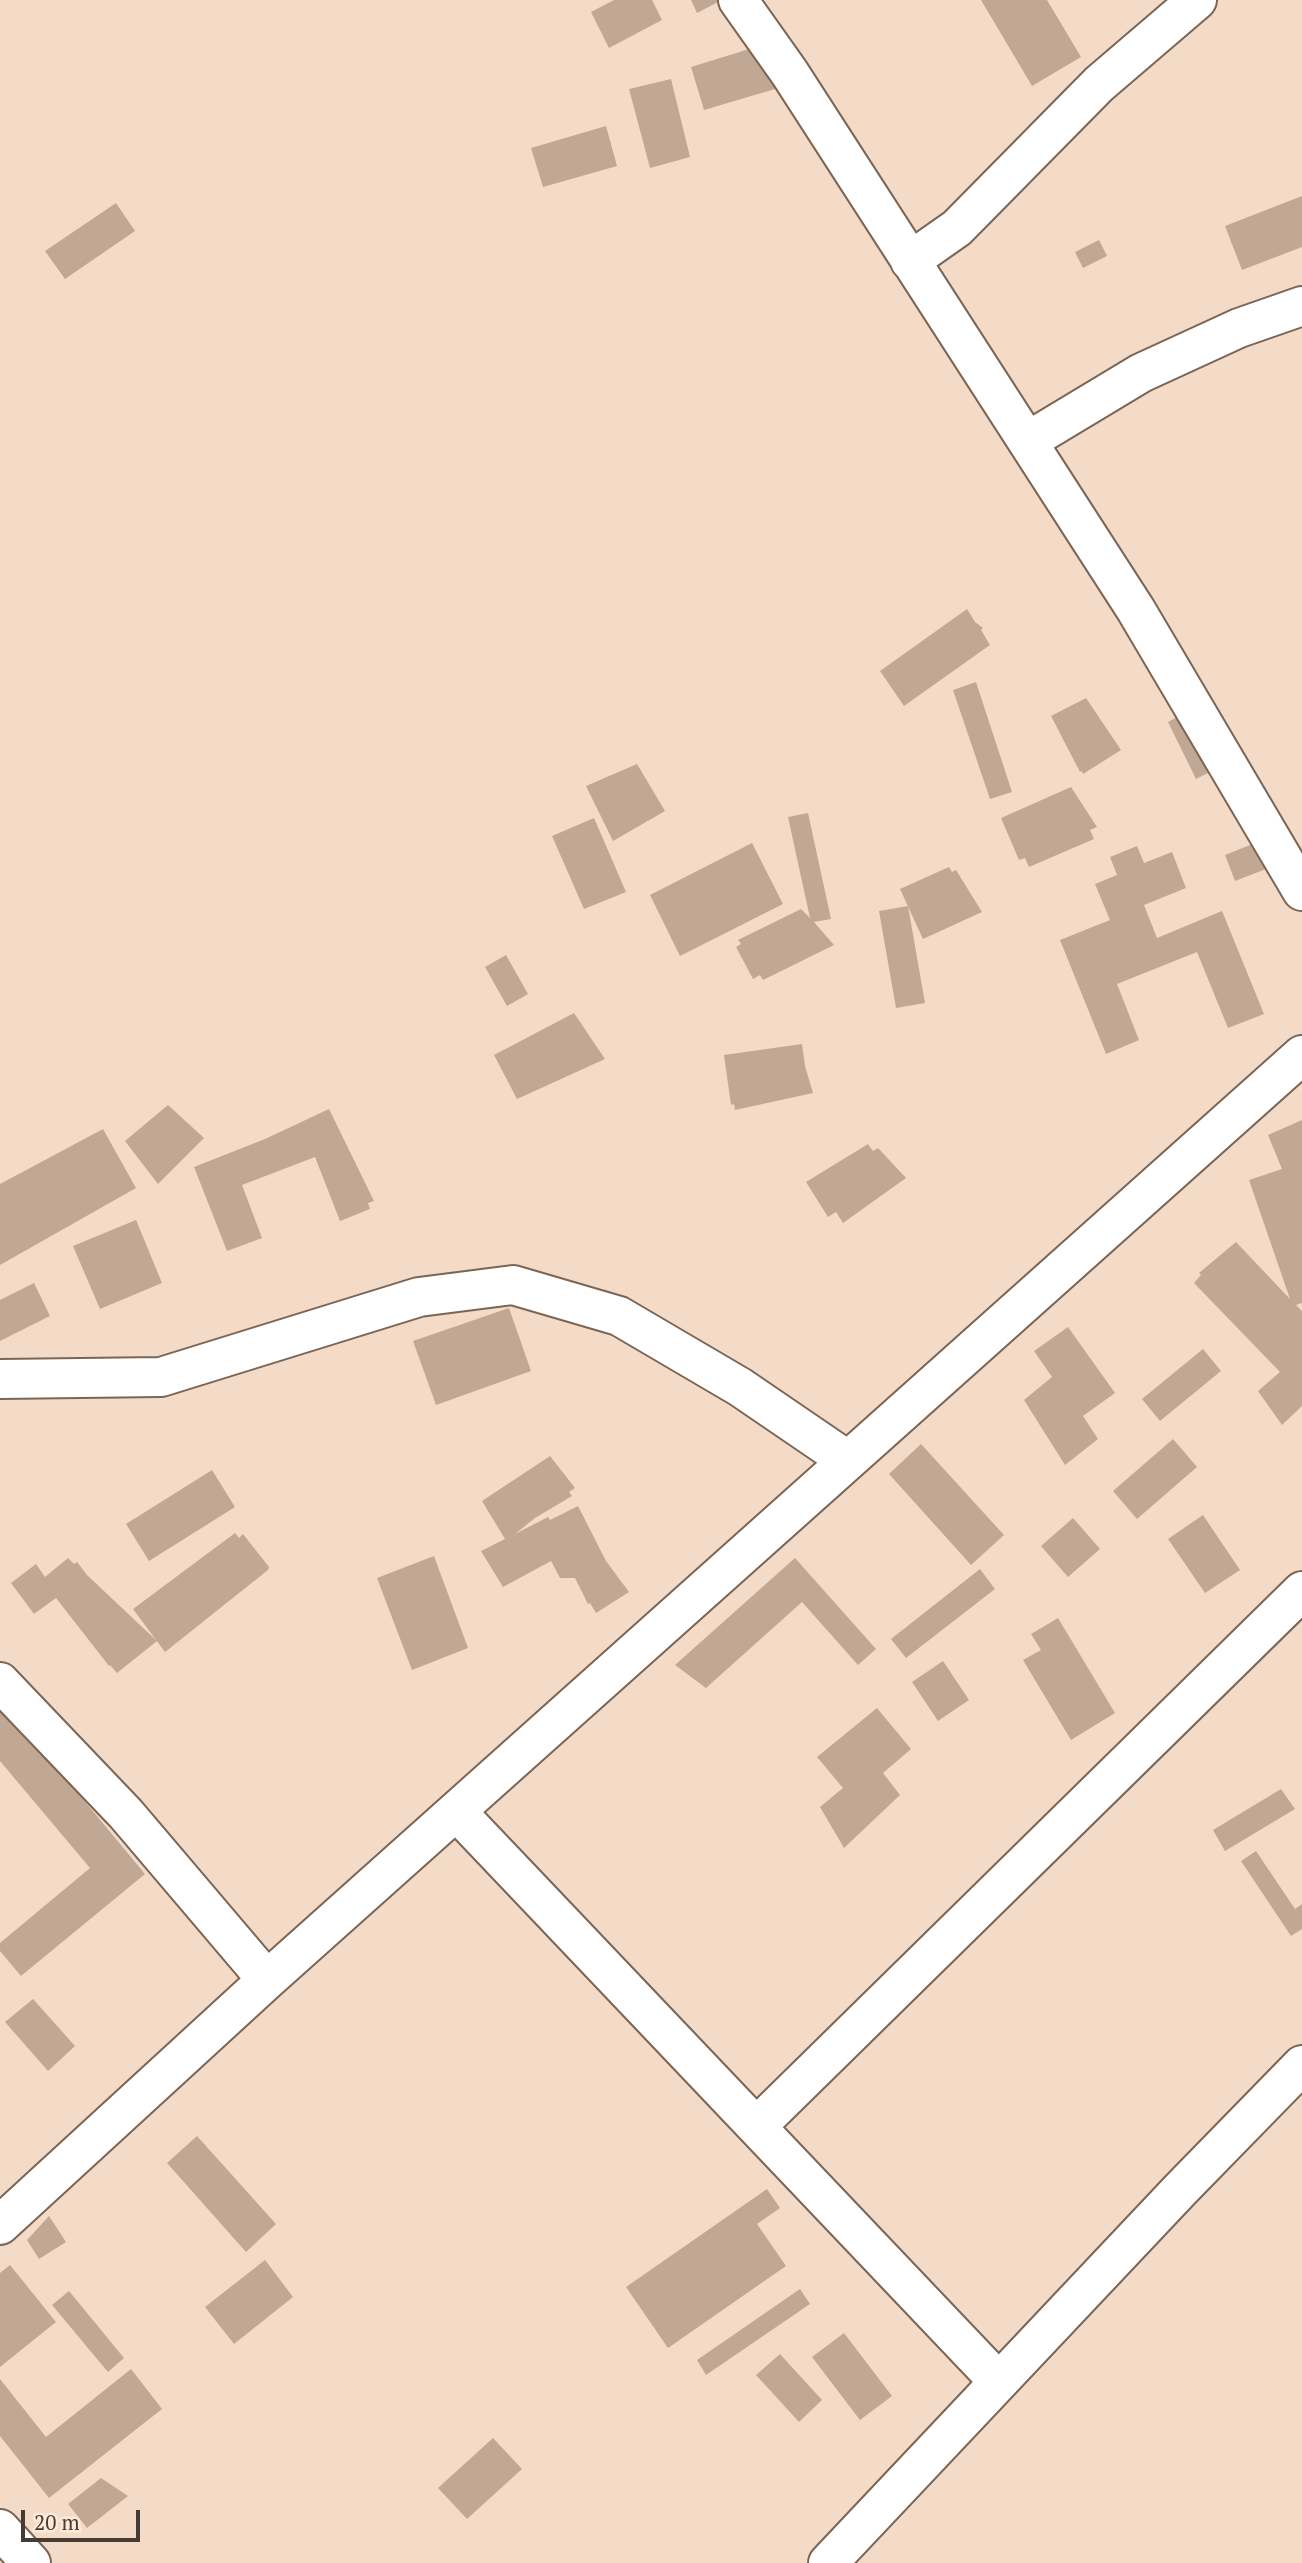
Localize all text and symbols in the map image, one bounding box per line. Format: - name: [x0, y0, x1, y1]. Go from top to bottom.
- scale bar: [24, 2496, 144, 2540]
- text: 20 m: [34, 2508, 80, 2536]

